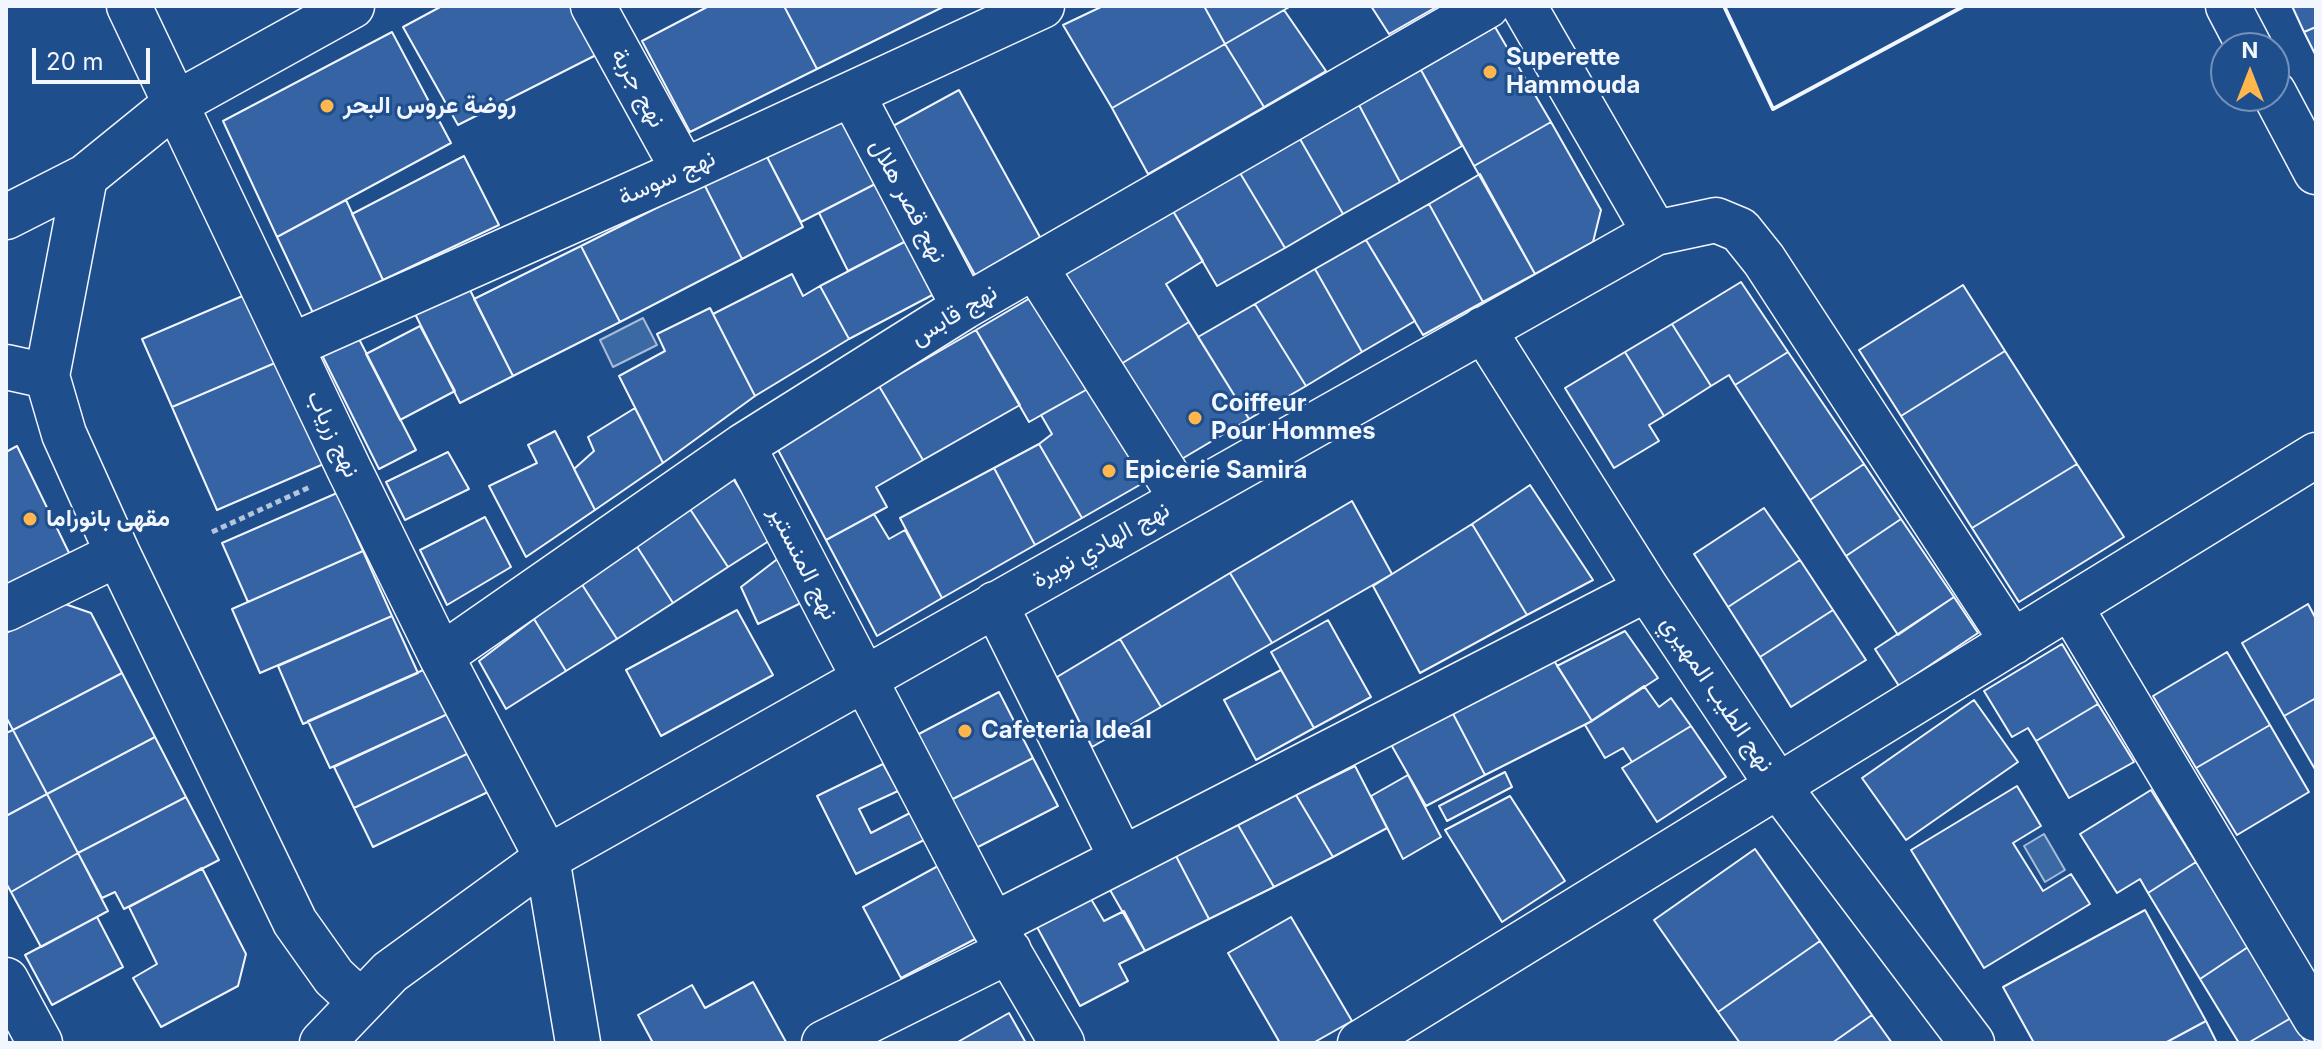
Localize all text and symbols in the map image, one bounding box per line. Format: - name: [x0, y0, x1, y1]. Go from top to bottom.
- scale bar: [36, 32, 154, 82]
- north arrow: [2210, 32, 2290, 112]
- text: N: [2242, 37, 2258, 63]
- street label: نهج جربة: [604, 43, 672, 133]
- place label: Superette Hammouda: [1506, 44, 1640, 100]
- text: 20 m: [46, 47, 104, 76]
- marker: Superette Hammouda: [1481, 63, 1499, 81]
- place label: روضة عروس البحر: [343, 92, 516, 120]
- marker: روضة عروس البحر: [318, 97, 336, 115]
- street label: نهج قصر هلال: [863, 134, 953, 268]
- street label: نهج سوسة: [614, 144, 720, 212]
- street label: نهج قابس: [905, 278, 1003, 352]
- street label: نهج زرياب: [300, 386, 366, 482]
- place label: Coiffeur Pour Hommes: [1211, 390, 1376, 446]
- marker: Coiffeur Pour Hommes: [1186, 409, 1204, 427]
- place label: Epicerie Samira: [1125, 457, 1307, 485]
- marker: Epicerie Samira: [1100, 462, 1118, 480]
- street label: نهج الهادي نويرة: [1027, 495, 1175, 595]
- street label: نهج المنستير: [762, 501, 844, 625]
- place label: مقهى بانوراما: [46, 505, 170, 533]
- marker: مقهى بانوراما: [21, 510, 39, 528]
- street label: نهج الطيب المهيري: [1654, 610, 1780, 778]
- place label: Cafeteria Ideal: [981, 717, 1152, 745]
- marker: Cafeteria Ideal: [956, 722, 974, 740]

